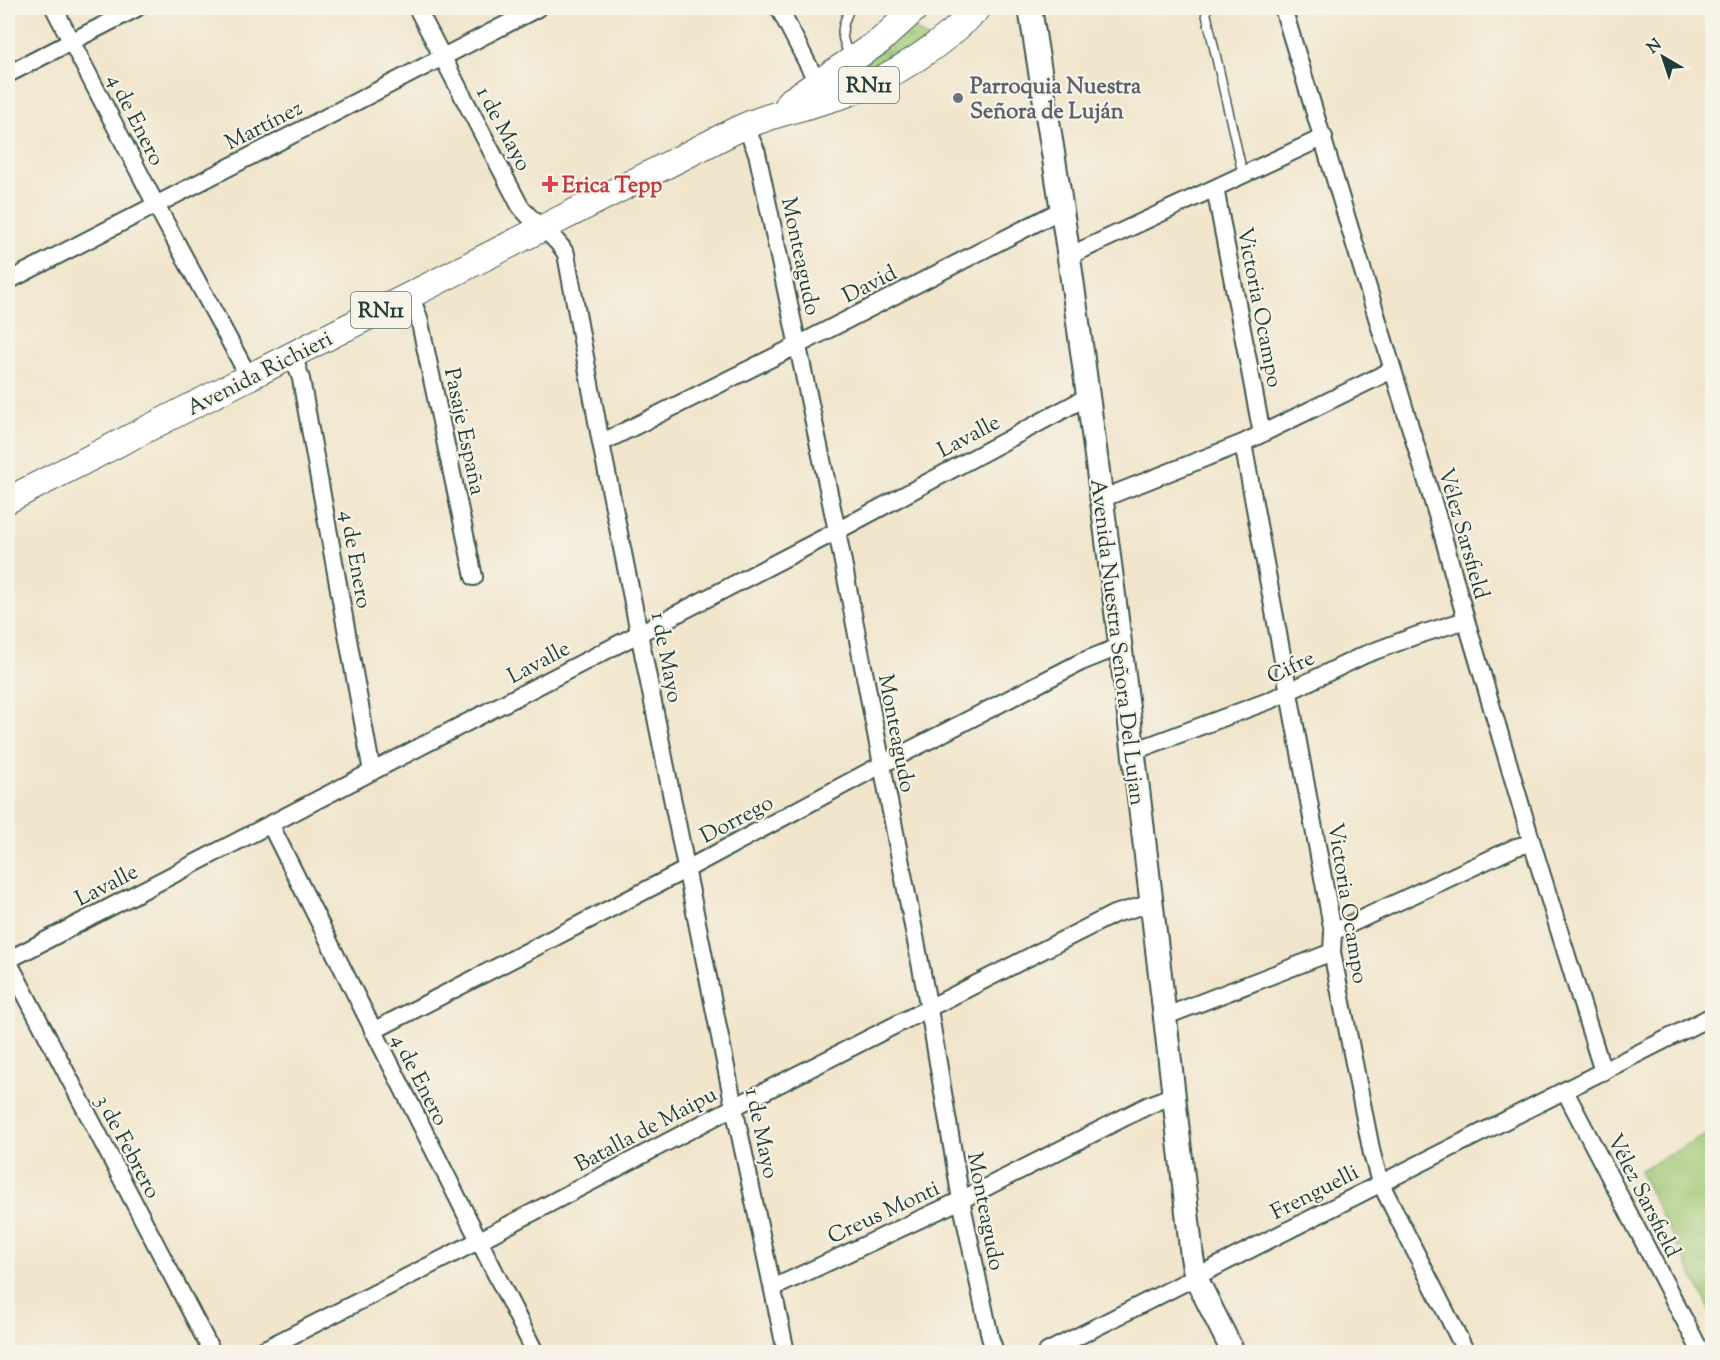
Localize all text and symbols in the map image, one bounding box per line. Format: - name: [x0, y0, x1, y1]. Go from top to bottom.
- north arrow: [1633, 27, 1693, 87]
- text: N: [1643, 34, 1668, 60]
- road number: RN11: [839, 67, 899, 103]
- street label: 4 de Enero: [97, 69, 171, 172]
- place label: Parroquia Nuestra Señora de Luján: [970, 72, 1142, 129]
- street label: 1 de Mayo: [467, 81, 538, 178]
- marker: Parroquia Nuestra Señora de Luján: [951, 91, 965, 105]
- street label: Martínez: [220, 93, 309, 160]
- place label: Erica Tepp: [562, 171, 662, 203]
- marker: Erica Tepp: [543, 177, 557, 191]
- street label: Monteagudo: [771, 195, 827, 319]
- street label: Victoria Ocampo: [1227, 225, 1289, 390]
- street label: David: [838, 258, 903, 313]
- road number: RN11: [351, 292, 411, 328]
- street label: Avenida Richieri: [182, 324, 339, 425]
- street label: Pasaje España: [434, 365, 492, 498]
- street label: Lavalle: [932, 408, 1007, 468]
- street label: Vélez Sarsfield: [1428, 464, 1496, 603]
- street label: Avenida Nuestra Señora Del Lujan: [1080, 477, 1152, 807]
- street label: 4 de Enero: [330, 508, 378, 611]
- street label: 1 de Mayo: [641, 609, 690, 706]
- street label: Lavalle: [502, 634, 577, 694]
- street label: Cifre: [1262, 643, 1321, 694]
- street label: Monteagudo: [868, 672, 922, 796]
- street label: Dorrego: [695, 788, 780, 853]
- street label: Victoria Ocampo: [1318, 821, 1375, 986]
- street label: Lavalle: [70, 857, 145, 916]
- street label: 4 de Enero: [381, 1029, 455, 1132]
- street label: Batalla de Maipu: [570, 1079, 724, 1182]
- street label: 1 de Mayo: [735, 1085, 785, 1182]
- street label: 3 de Febrero: [86, 1090, 167, 1205]
- street label: Vélez Sarsfield: [1597, 1129, 1687, 1264]
- street label: Monteagudo: [957, 1150, 1011, 1274]
- street label: Frenguelli: [1266, 1158, 1365, 1230]
- street label: Creus Monti: [823, 1174, 946, 1254]

